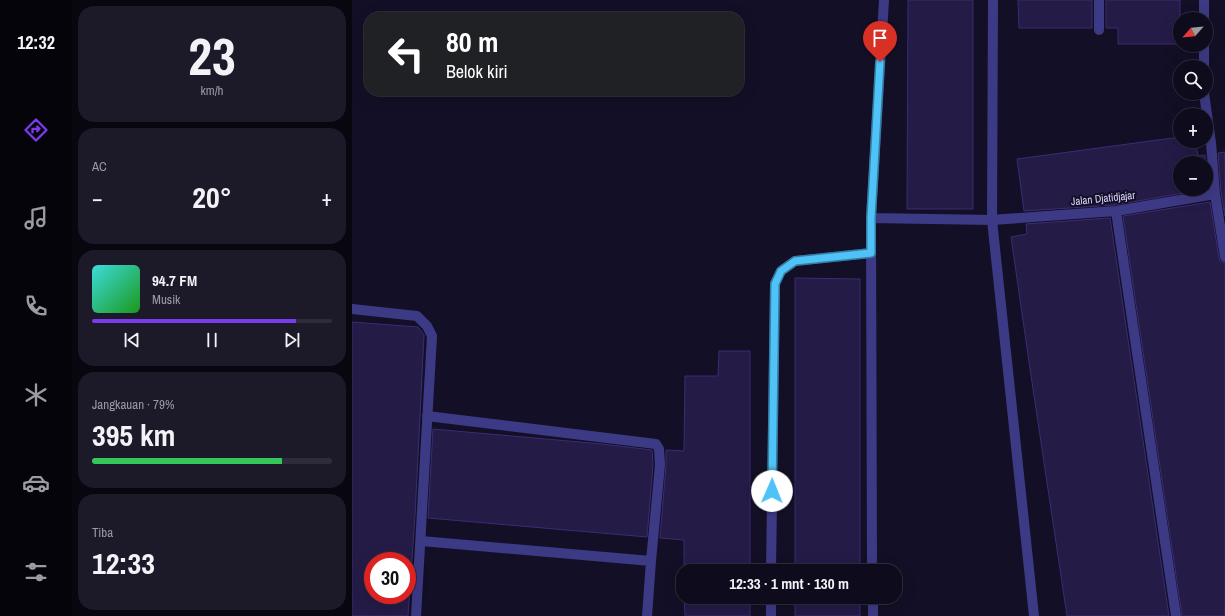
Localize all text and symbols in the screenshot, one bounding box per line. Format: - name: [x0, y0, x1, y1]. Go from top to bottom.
- north arrow: [1173, 12, 1213, 52]
- map controls: [1173, 12, 1213, 196]
- text: 23: [188, 21, 236, 91]
- pin: [863, 21, 897, 62]
- text: 80 m: [446, 23, 498, 61]
- icon: arrive: [869, 27, 891, 49]
- icon: left: [380, 28, 432, 80]
- text: 12:32: [17, 30, 55, 55]
- text: Belok kiri: [446, 59, 508, 84]
- button: search: [1173, 60, 1213, 100]
- text: km/h: [200, 82, 224, 99]
- button: +: [1173, 108, 1213, 148]
- icon: directions: [22, 116, 50, 144]
- button: −: [1173, 156, 1213, 196]
- text: AC: [92, 158, 107, 175]
- text: 20°: [192, 177, 232, 217]
- text: −: [92, 183, 103, 213]
- text: +: [321, 183, 332, 213]
- street label: Jalan Djatidjajar: [1070, 188, 1136, 208]
- icon: music: [22, 204, 50, 232]
- text: 94.7 FM: [152, 270, 197, 291]
- text: Musik: [152, 291, 180, 308]
- icon: phone: [22, 292, 50, 320]
- icon: previous: [121, 329, 143, 351]
- icon: pause: [201, 329, 223, 351]
- icon: next: [281, 329, 303, 351]
- icon: climate: [22, 381, 50, 409]
- text: Jangkauan · 79%: [92, 396, 174, 413]
- text: 395 km: [92, 415, 175, 455]
- icon: car: [22, 469, 50, 497]
- position arrow: [751, 470, 793, 512]
- text: Tiba: [92, 524, 113, 541]
- text: 12:33: [92, 543, 155, 583]
- speed limit sign: 30: [364, 552, 416, 604]
- icon: filters: [22, 558, 50, 586]
- text: 12:33 · 1 mnt · 130 m: [729, 573, 849, 594]

